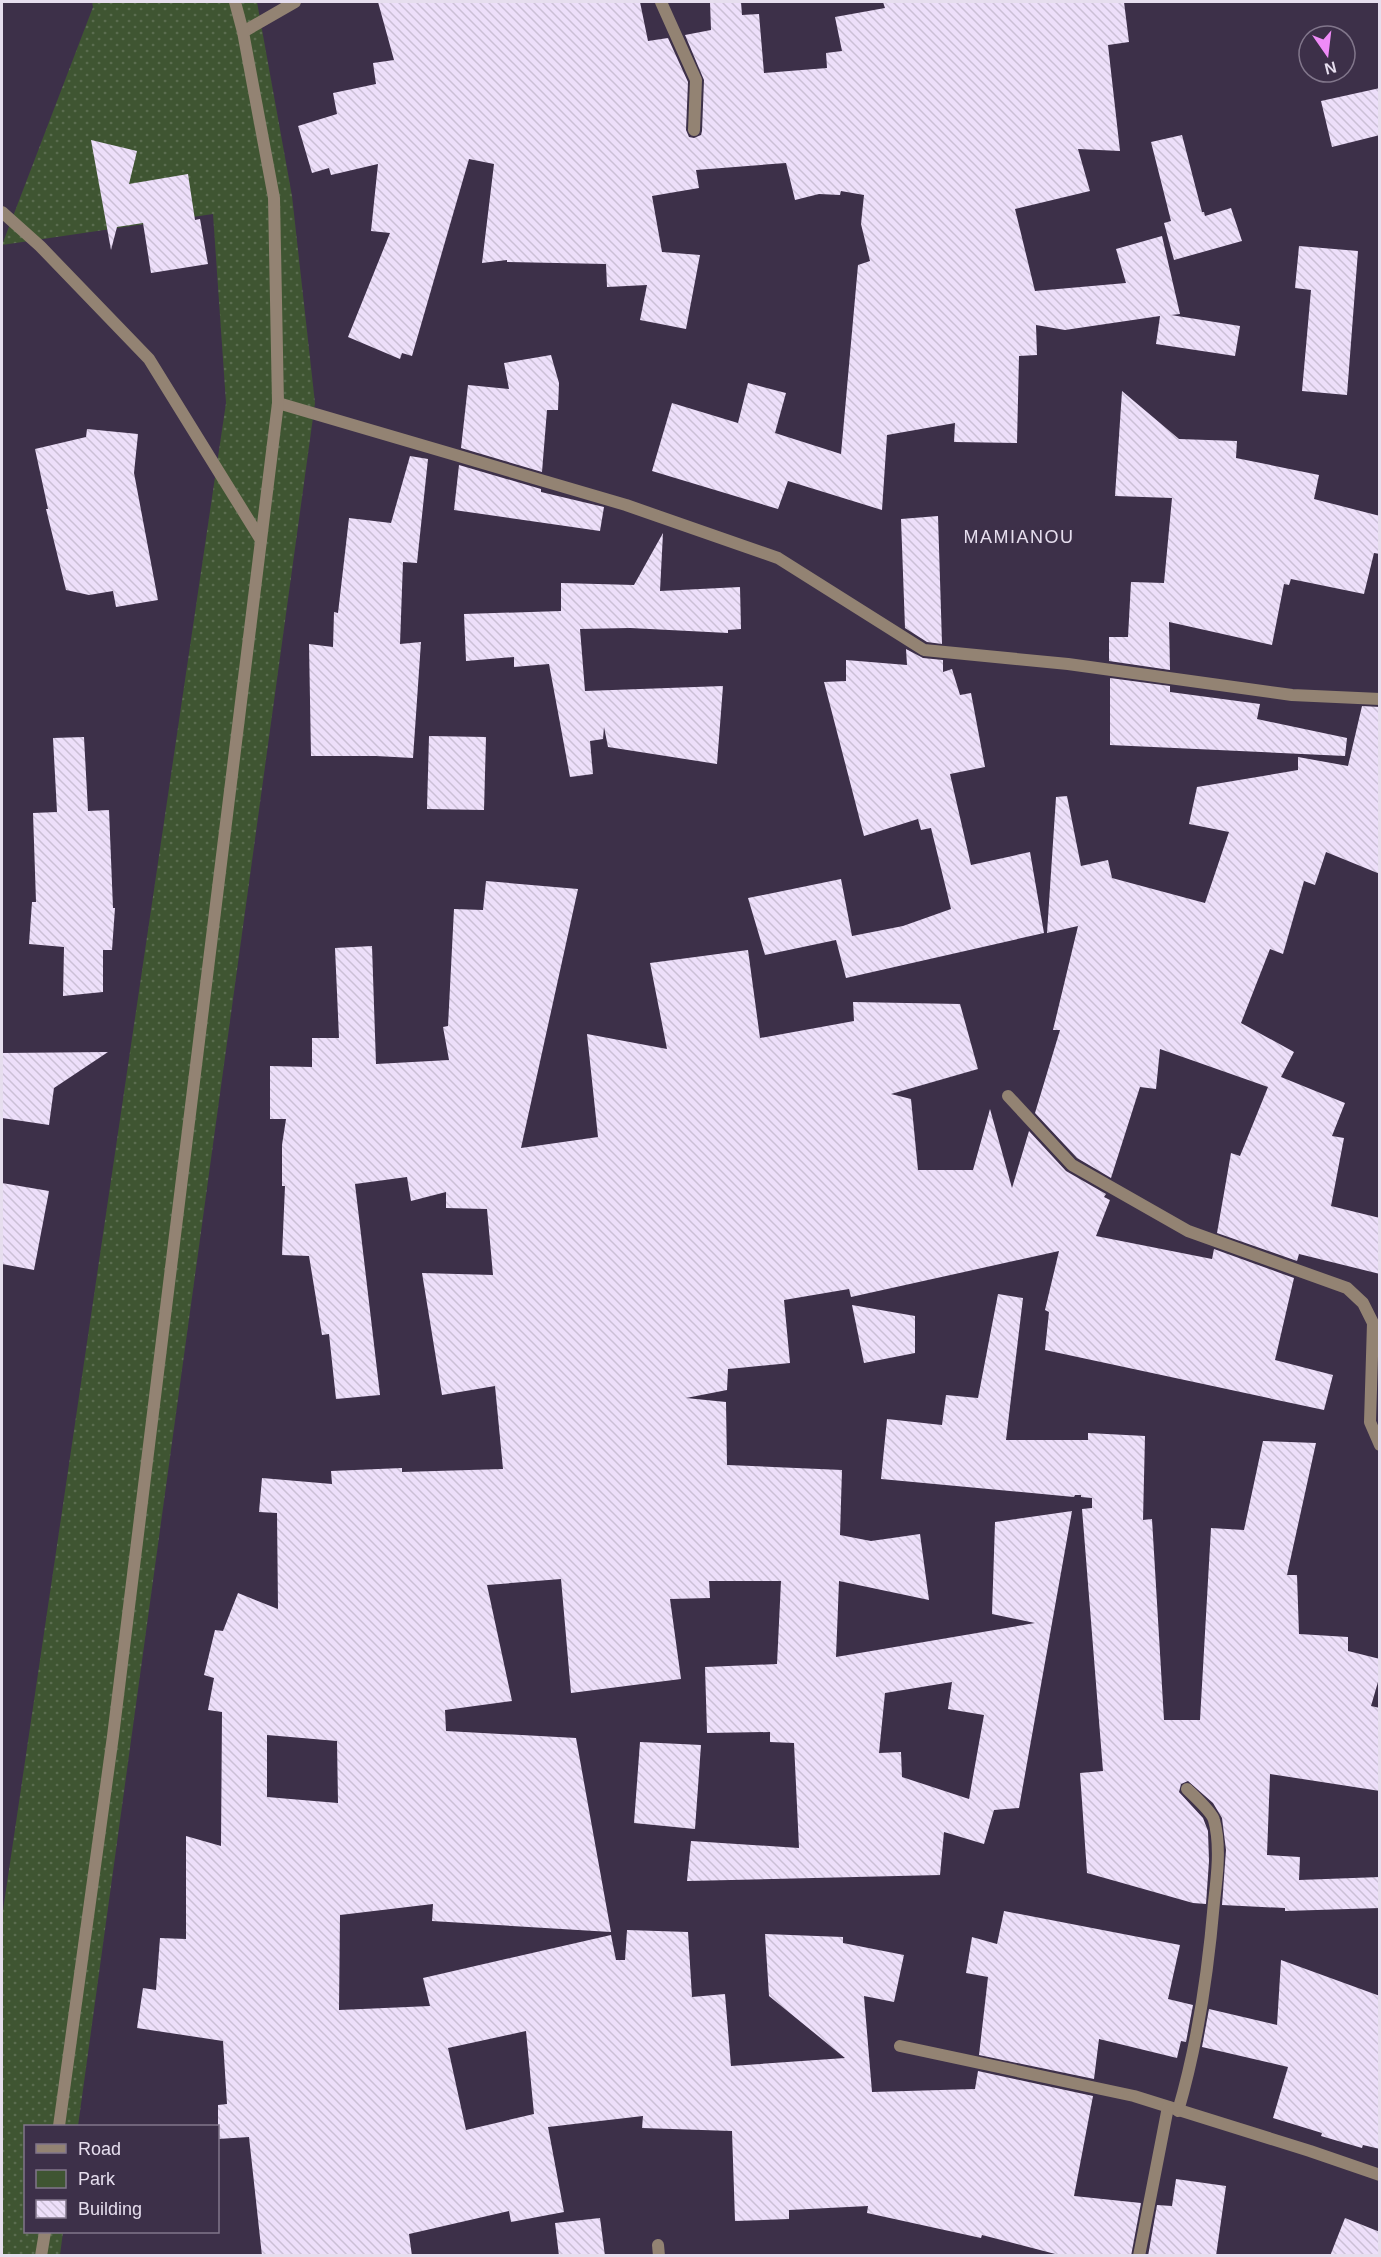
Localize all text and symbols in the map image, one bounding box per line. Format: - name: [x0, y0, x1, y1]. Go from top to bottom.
- north arrow: [1297, 24, 1357, 84]
- text: N: [1323, 58, 1338, 78]
- district label: MAMIANOU: [964, 527, 1075, 547]
- legend: [24, 2125, 219, 2233]
- text: Road: [78, 2139, 121, 2159]
- text: Park: [78, 2169, 116, 2189]
- text: Building: [78, 2199, 142, 2219]

